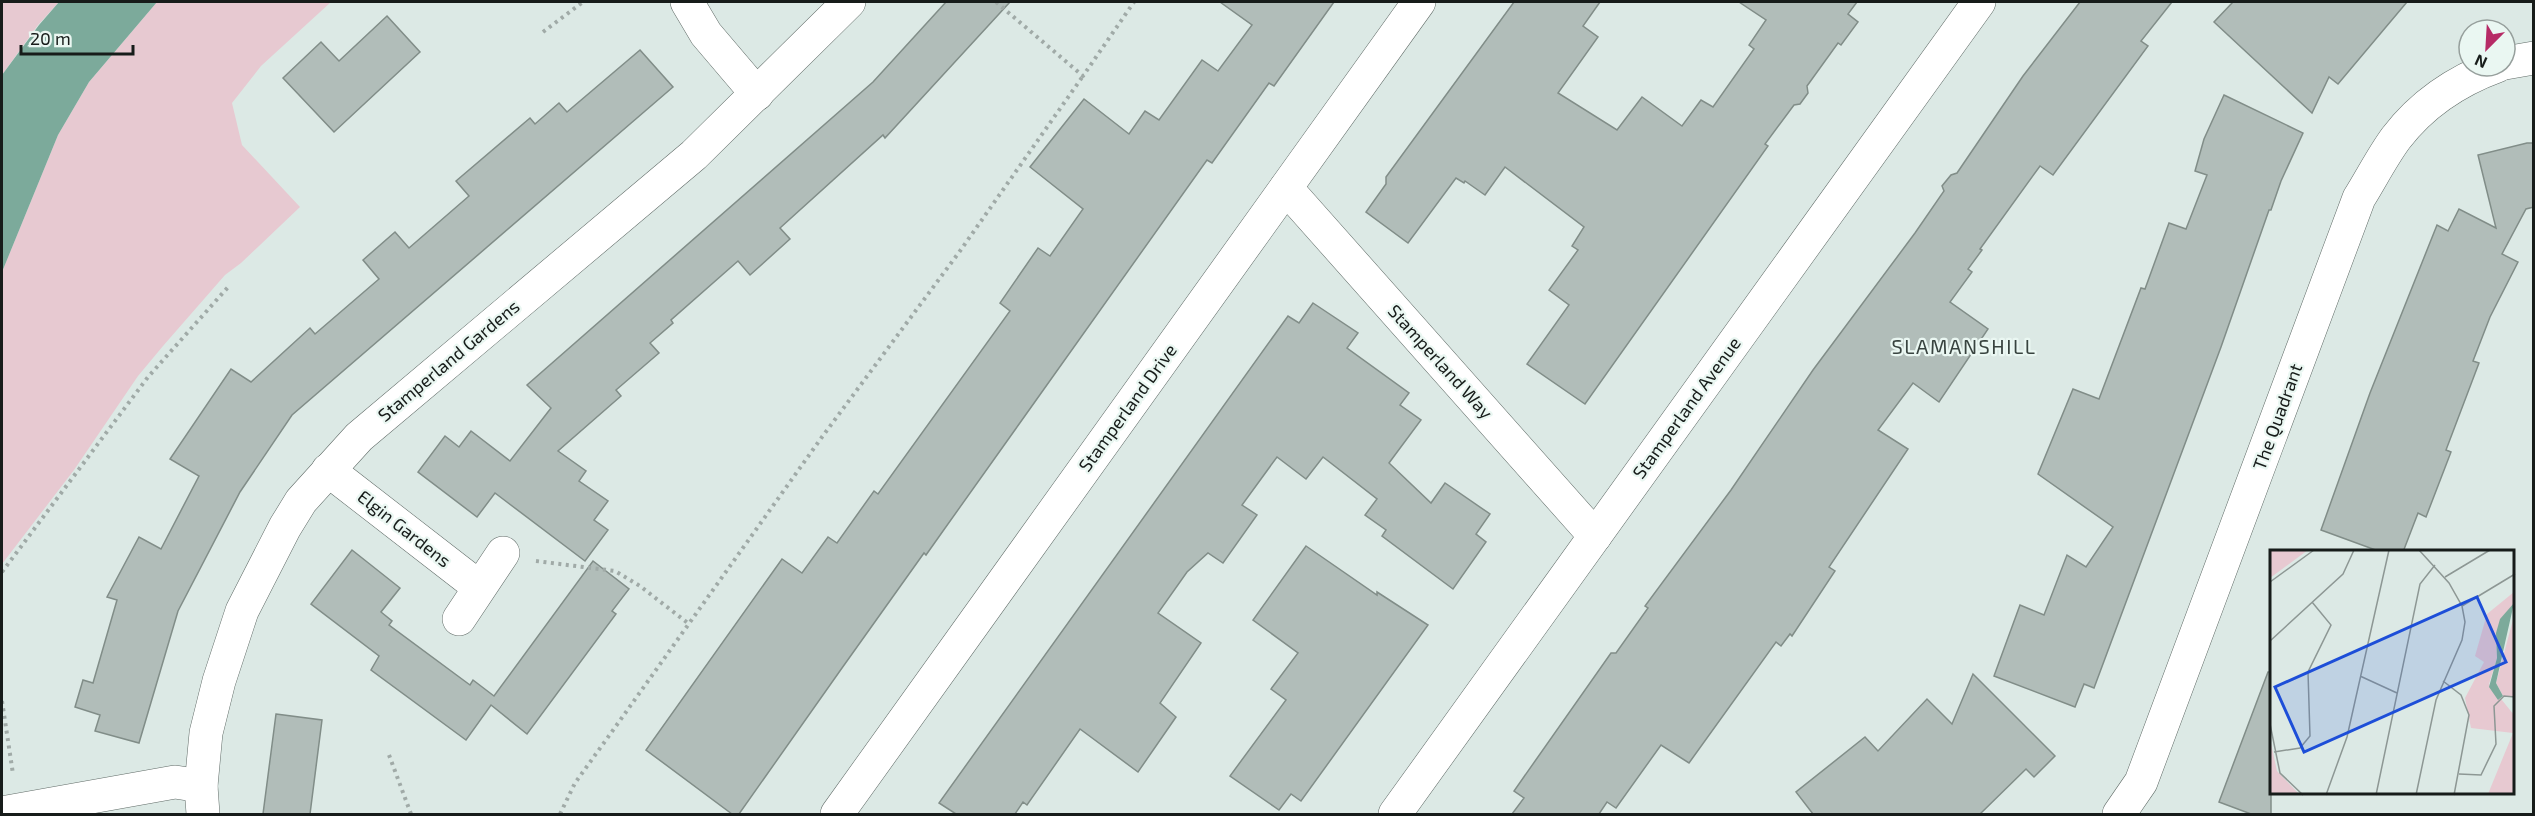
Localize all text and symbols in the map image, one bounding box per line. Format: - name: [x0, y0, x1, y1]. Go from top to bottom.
- scale bar: [21, 18, 134, 56]
- north arrow: [2457, 18, 2517, 78]
- text: 20 m: [30, 27, 71, 49]
- text: N: [2472, 51, 2490, 73]
- street label: Stamperland Gardens: [373, 295, 523, 426]
- street label: Stamperland Way: [1384, 300, 1498, 423]
- street label: Stamperland Avenue: [1627, 332, 1745, 483]
- district label: SLAMANSHILL: [1892, 334, 2036, 358]
- street label: Stamperland Drive: [1073, 339, 1181, 476]
- street label: The Quadrant: [2248, 360, 2307, 473]
- street label: Elgin Gardens: [354, 485, 456, 571]
- inset map: [2270, 550, 2514, 795]

